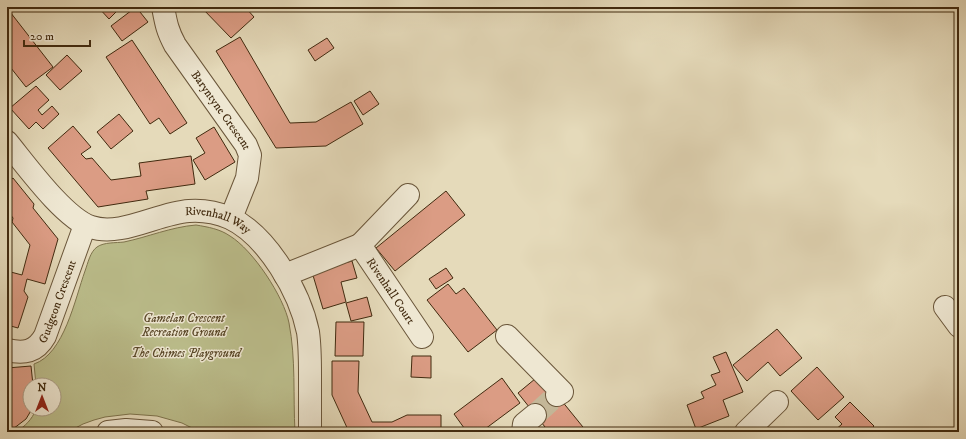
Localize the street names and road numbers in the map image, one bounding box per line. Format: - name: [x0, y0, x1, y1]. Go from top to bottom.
- street label: Baryntyne Crescent: [188, 68, 254, 152]
- street label: Rivenhall Way: [185, 204, 254, 237]
- street label: Rivenhall Court: [363, 255, 418, 327]
- street label: Gudgeon Crescent: [35, 258, 80, 346]

